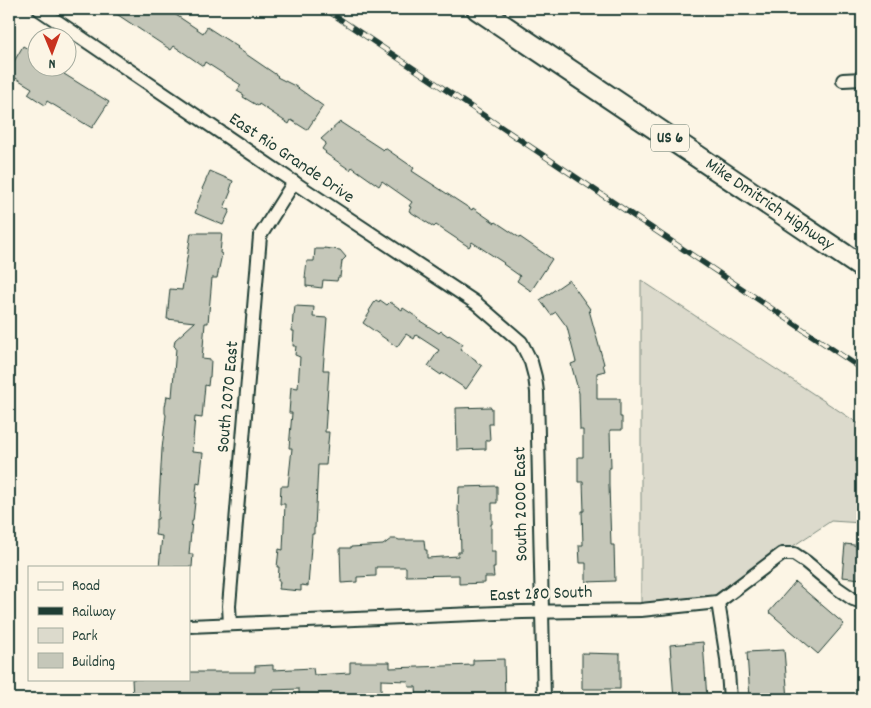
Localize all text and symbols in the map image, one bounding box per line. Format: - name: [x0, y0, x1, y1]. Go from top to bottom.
- north arrow: [28, 28, 78, 78]
- text: N: [48, 53, 56, 73]
- street label: East Rio Grande Drive: [223, 108, 359, 210]
- road number: US 6: [651, 125, 689, 152]
- street label: Mike Dmitrich Highway: [700, 152, 839, 257]
- street label: South 2070 East: [212, 340, 246, 454]
- street label: South 2000 East: [508, 446, 536, 562]
- legend: [28, 566, 190, 680]
- text: Road: [72, 576, 100, 598]
- street label: East 280 South: [489, 581, 593, 609]
- text: Railway: [72, 602, 116, 624]
- text: Park: [72, 626, 98, 648]
- text: Building: [72, 652, 115, 674]

